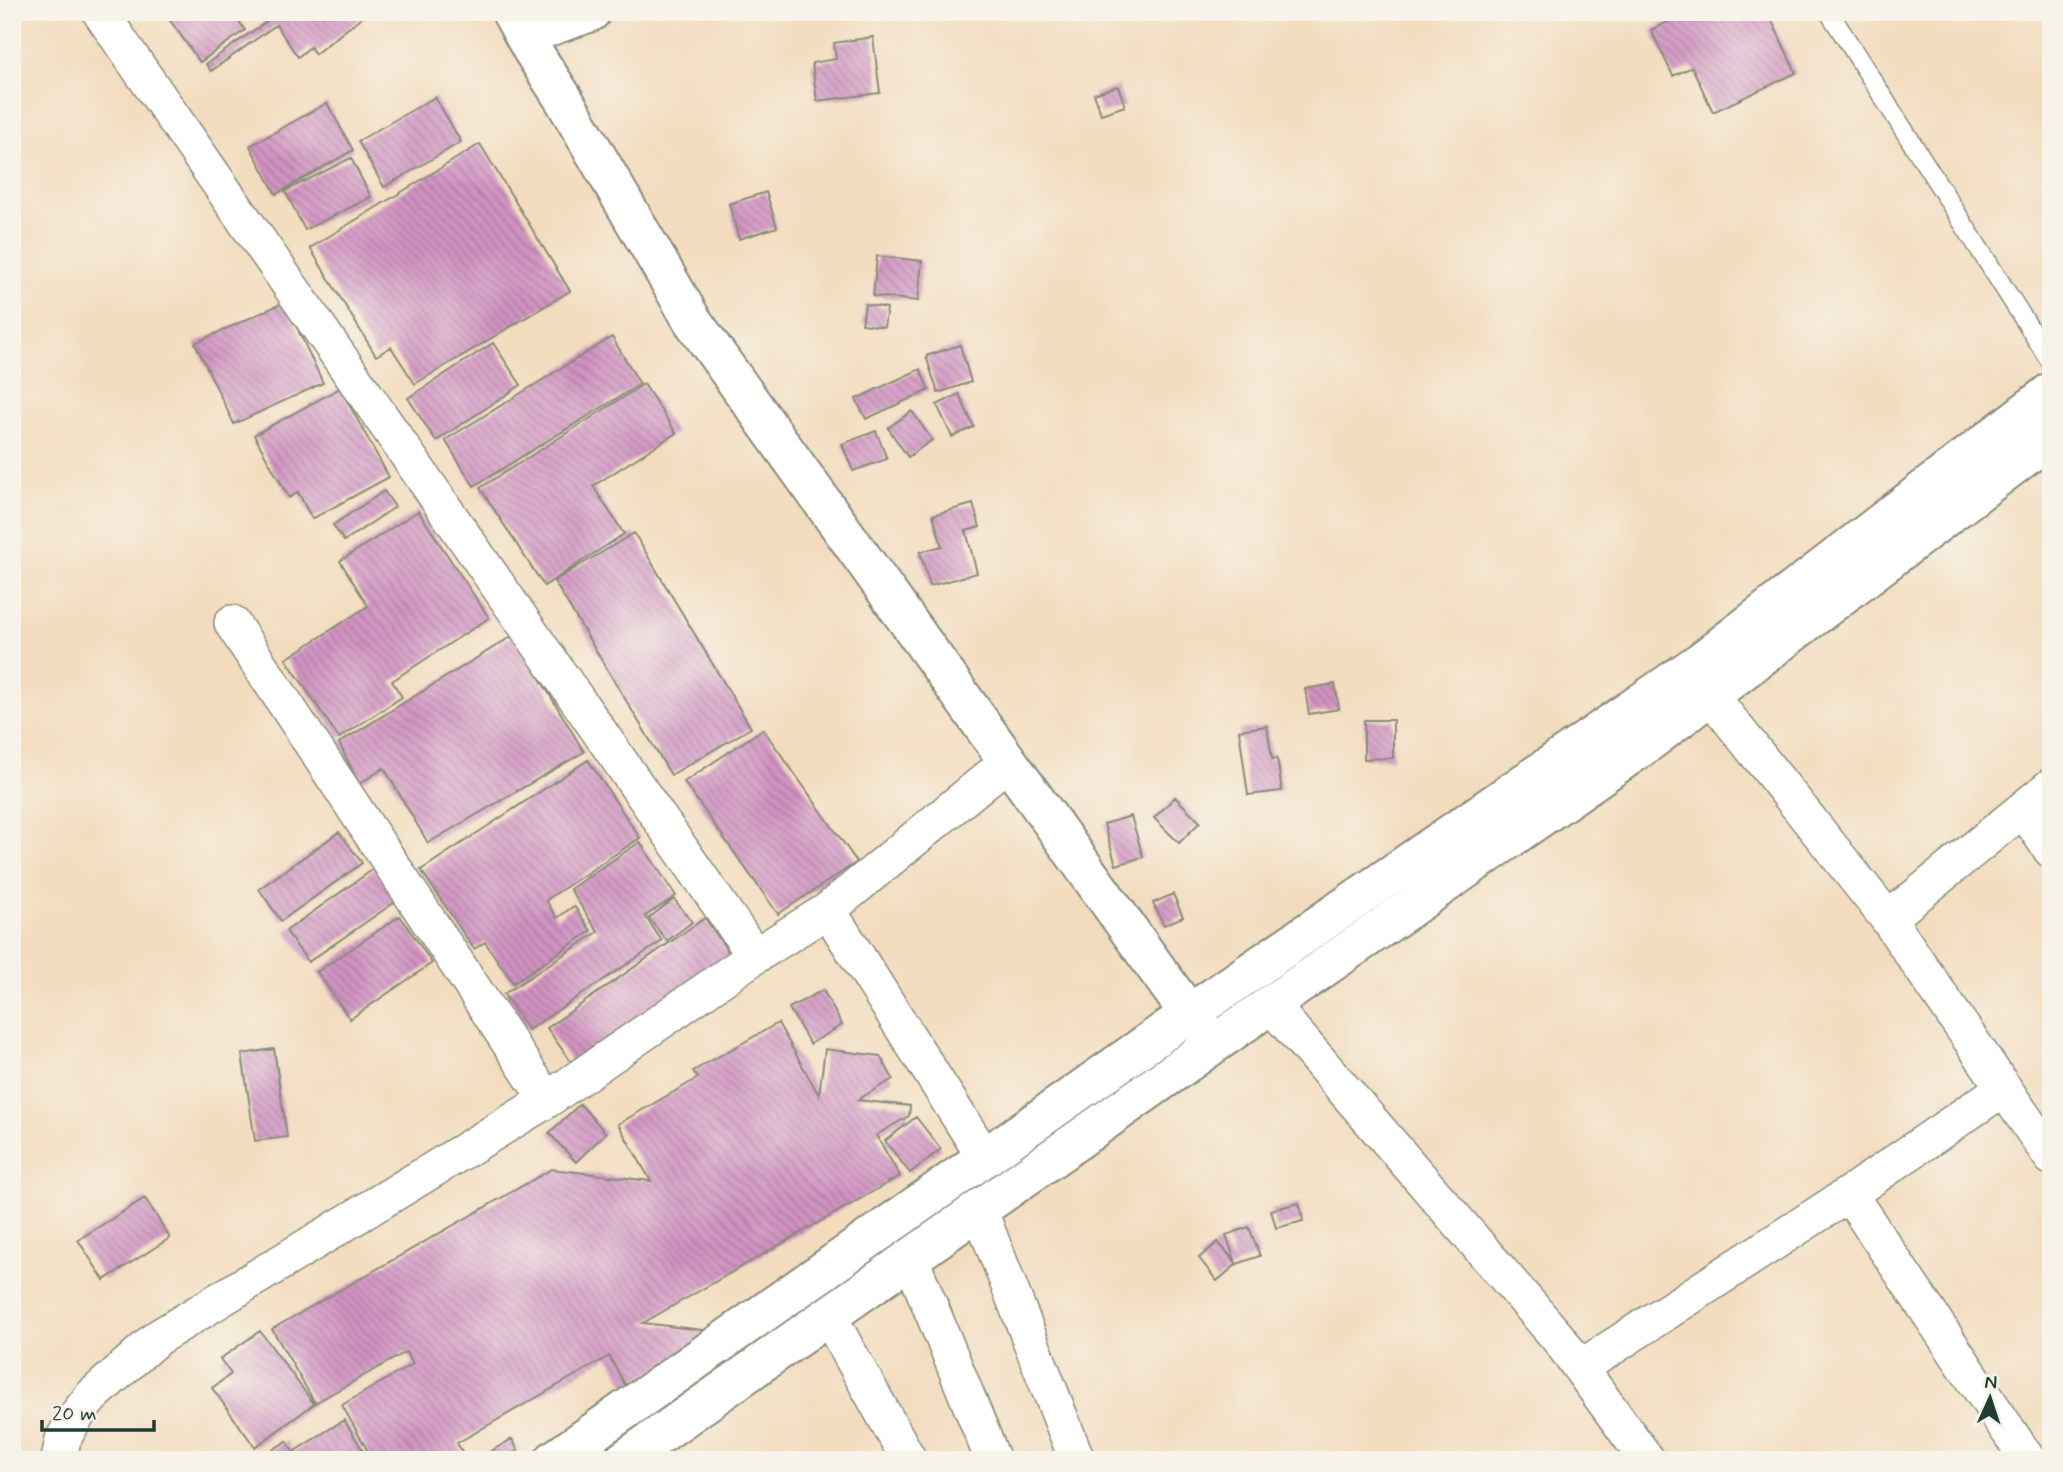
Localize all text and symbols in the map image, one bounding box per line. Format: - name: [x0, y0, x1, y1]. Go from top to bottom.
- north arrow: [1954, 1364, 2024, 1434]
- text: N: [1984, 1370, 1998, 1395]
- scale bar: [42, 1388, 154, 1432]
- text: 20 m: [52, 1400, 97, 1428]

